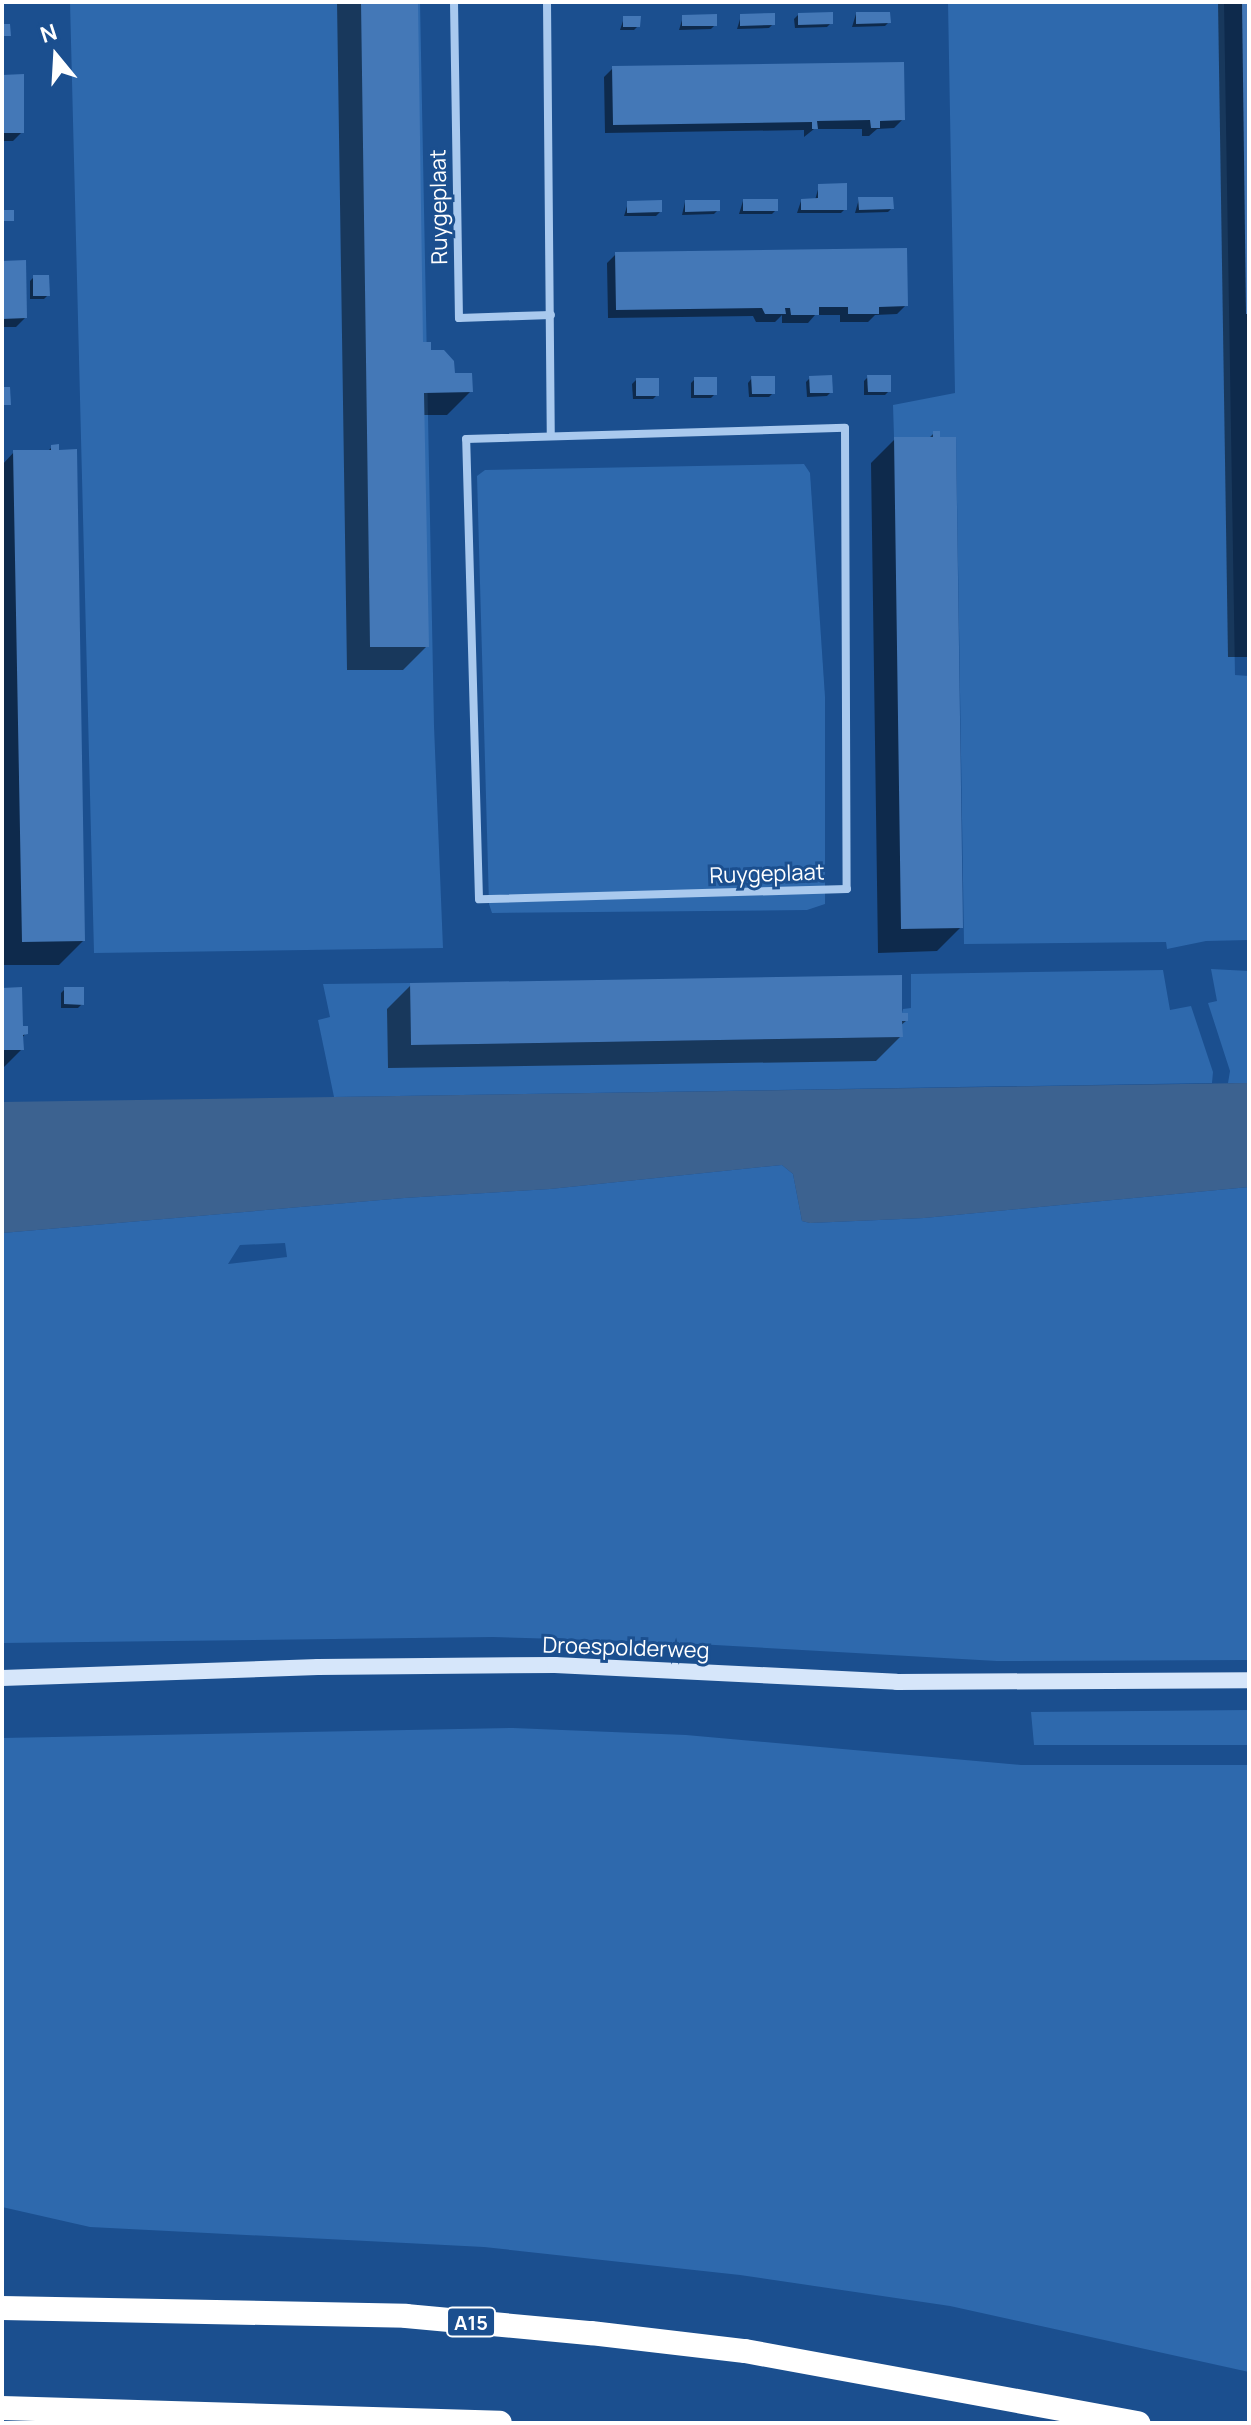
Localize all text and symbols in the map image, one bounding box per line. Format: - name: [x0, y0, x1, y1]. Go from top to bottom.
- north arrow: [16, 16, 96, 96]
- text: N: [36, 16, 61, 50]
- street label: Ruygeplaat: [425, 149, 453, 265]
- street label: Ruygeplaat: [709, 859, 825, 889]
- street label: Droespolderweg: [542, 1632, 710, 1664]
- road number: A15: [445, 2306, 497, 2338]

